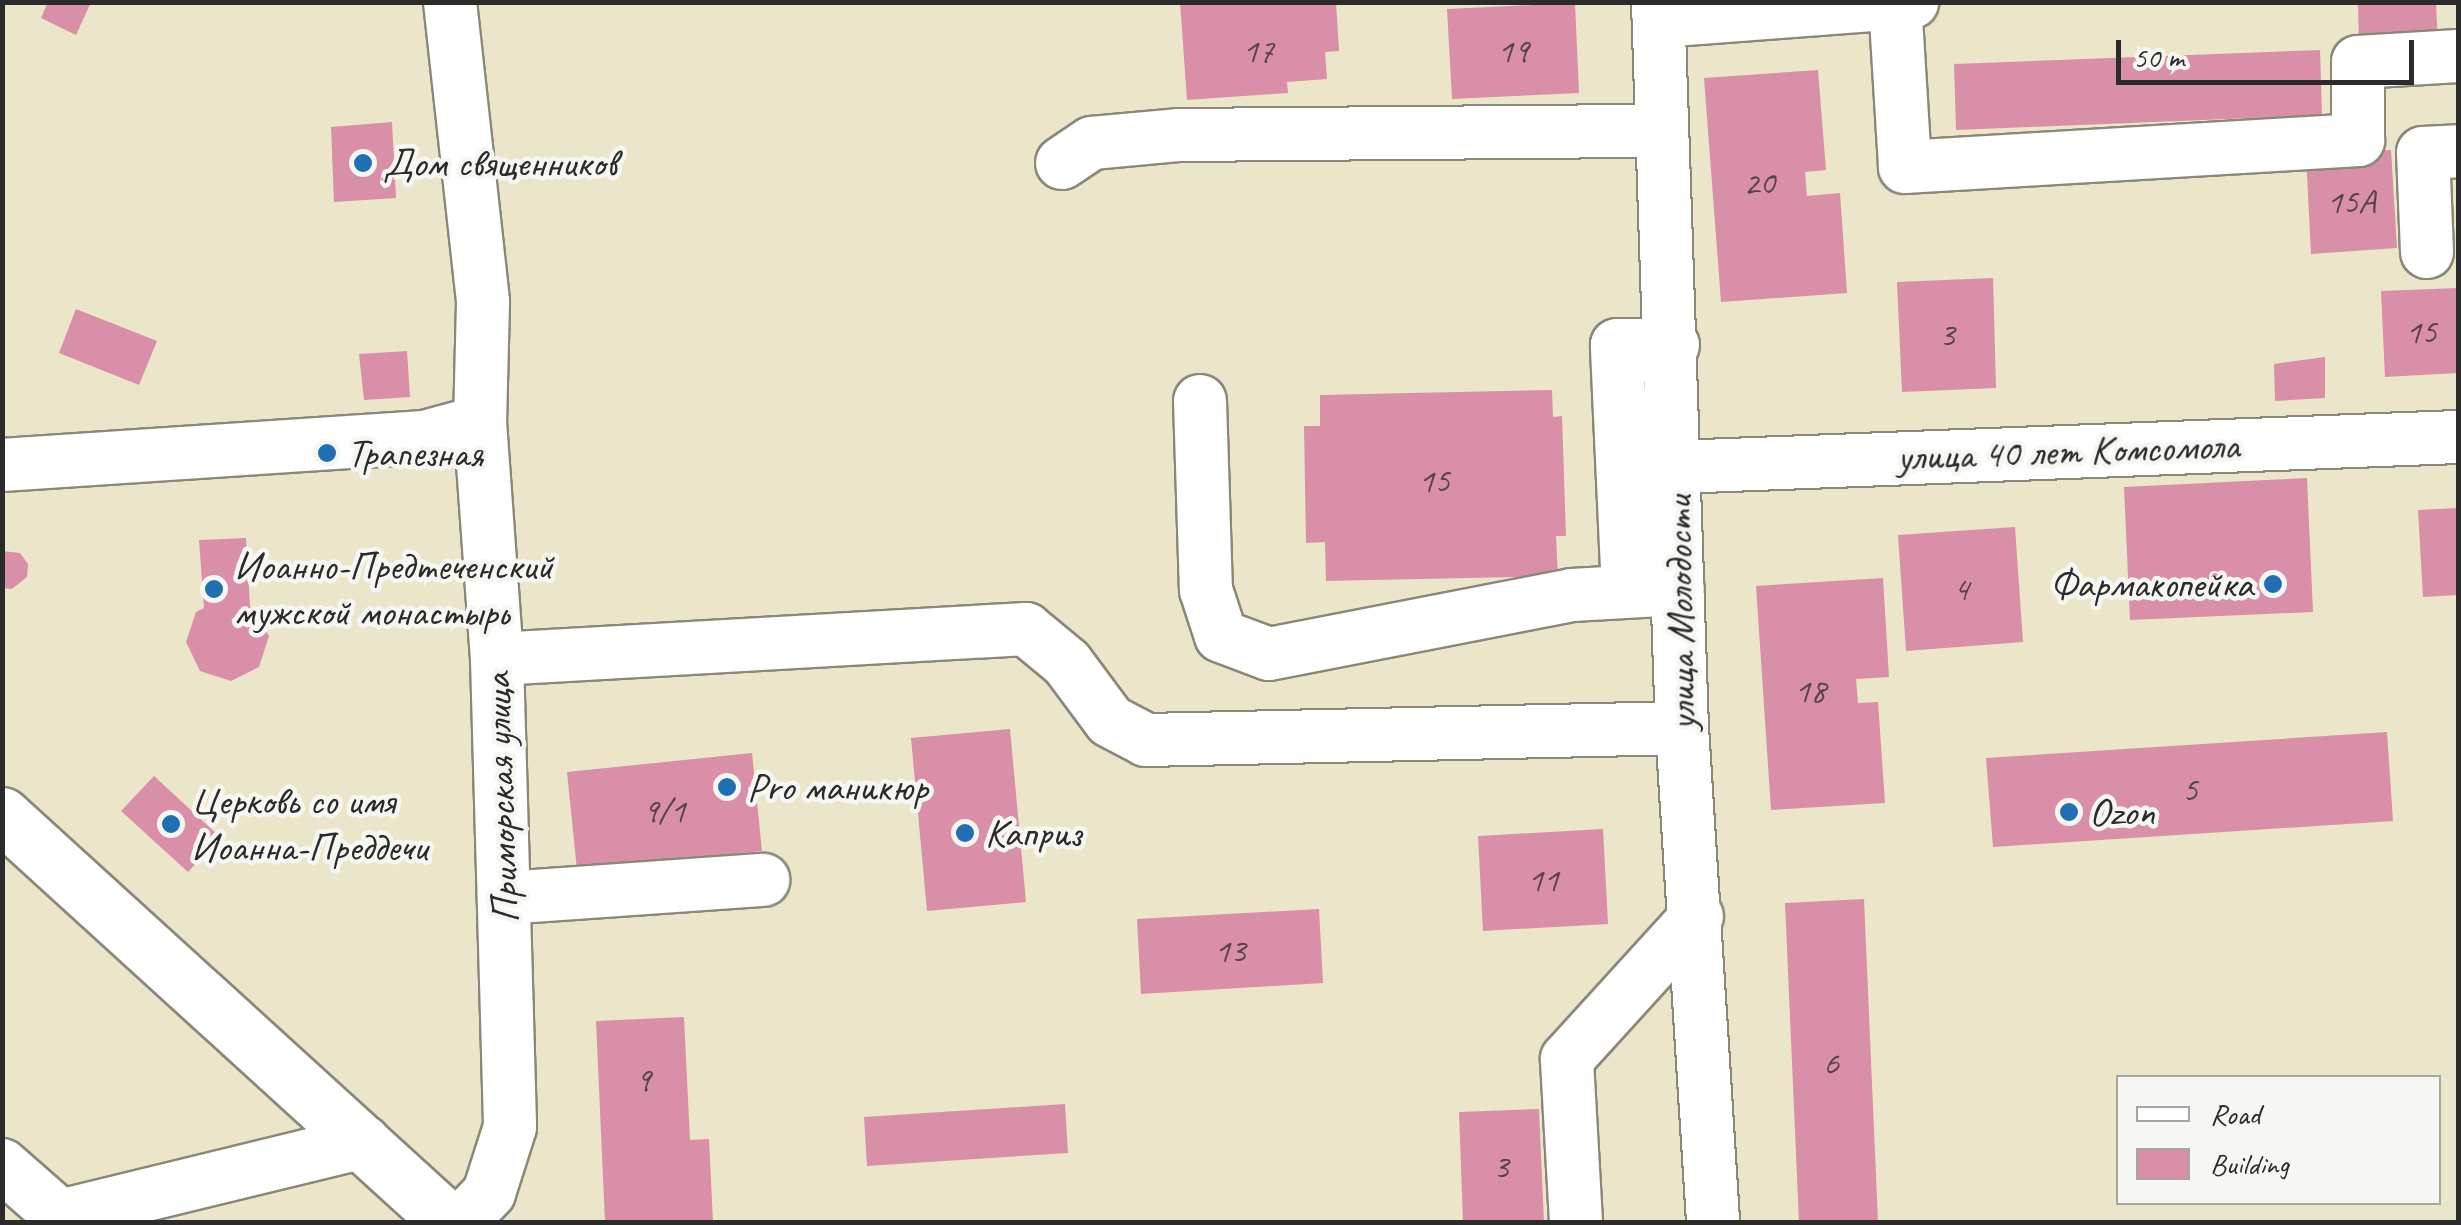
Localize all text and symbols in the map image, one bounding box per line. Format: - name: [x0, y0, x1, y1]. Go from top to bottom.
- scale bar: [2121, 20, 2418, 82]
- house number: 17: [1242, 30, 1274, 72]
- house number: 19: [1497, 30, 1529, 72]
- text: 50 m: [2133, 38, 2184, 76]
- place label: Дом священников: [383, 139, 620, 187]
- marker: Дом священников: [352, 152, 374, 174]
- house number: 20: [1743, 162, 1775, 204]
- house number: 15А: [2326, 181, 2376, 223]
- house number: 15: [2405, 311, 2437, 353]
- house number: 3: [1939, 314, 1955, 356]
- street label: улица 40 лет Комсомола: [1897, 421, 2239, 481]
- place label: Трапезная: [347, 429, 483, 477]
- marker: Трапезная: [316, 442, 338, 464]
- house number: 15: [1418, 460, 1450, 502]
- street label: улица Молодости: [1654, 496, 1706, 730]
- place label: Иоанно-Предтеченский мужской монастырь: [234, 542, 553, 636]
- place label: Фармакопейка: [2050, 560, 2253, 608]
- house number: 4: [1953, 568, 1969, 610]
- marker: Фармакопейка: [2262, 573, 2284, 595]
- marker: Иоанно-Предтеченский мужской монастырь: [203, 578, 225, 600]
- house number: 18: [1794, 670, 1826, 712]
- street label: Приморская улица: [473, 671, 529, 925]
- place label: Pro маникюр: [747, 763, 928, 811]
- house number: 5: [2182, 769, 2198, 811]
- marker: Pro маникюр: [716, 776, 738, 798]
- place label: Церковь со имя Иоанна-Преддечи: [191, 777, 427, 871]
- place label: Ozon: [2089, 788, 2155, 836]
- house number: 9/1: [642, 790, 686, 832]
- marker: Ozon: [2058, 801, 2080, 823]
- place label: Каприз: [985, 809, 1081, 857]
- marker: Церковь со имя Иоанна-Преддечи: [160, 813, 182, 835]
- marker: Каприз: [954, 822, 976, 844]
- house number: 11: [1527, 859, 1559, 901]
- house number: 13: [1214, 930, 1246, 972]
- house number: 6: [1823, 1042, 1839, 1084]
- house number: 9: [635, 1059, 651, 1101]
- legend: [2116, 1075, 2441, 1205]
- text: Road: [2210, 1095, 2260, 1133]
- text: Building: [2210, 1145, 2289, 1183]
- house number: 3: [1493, 1146, 1509, 1188]

